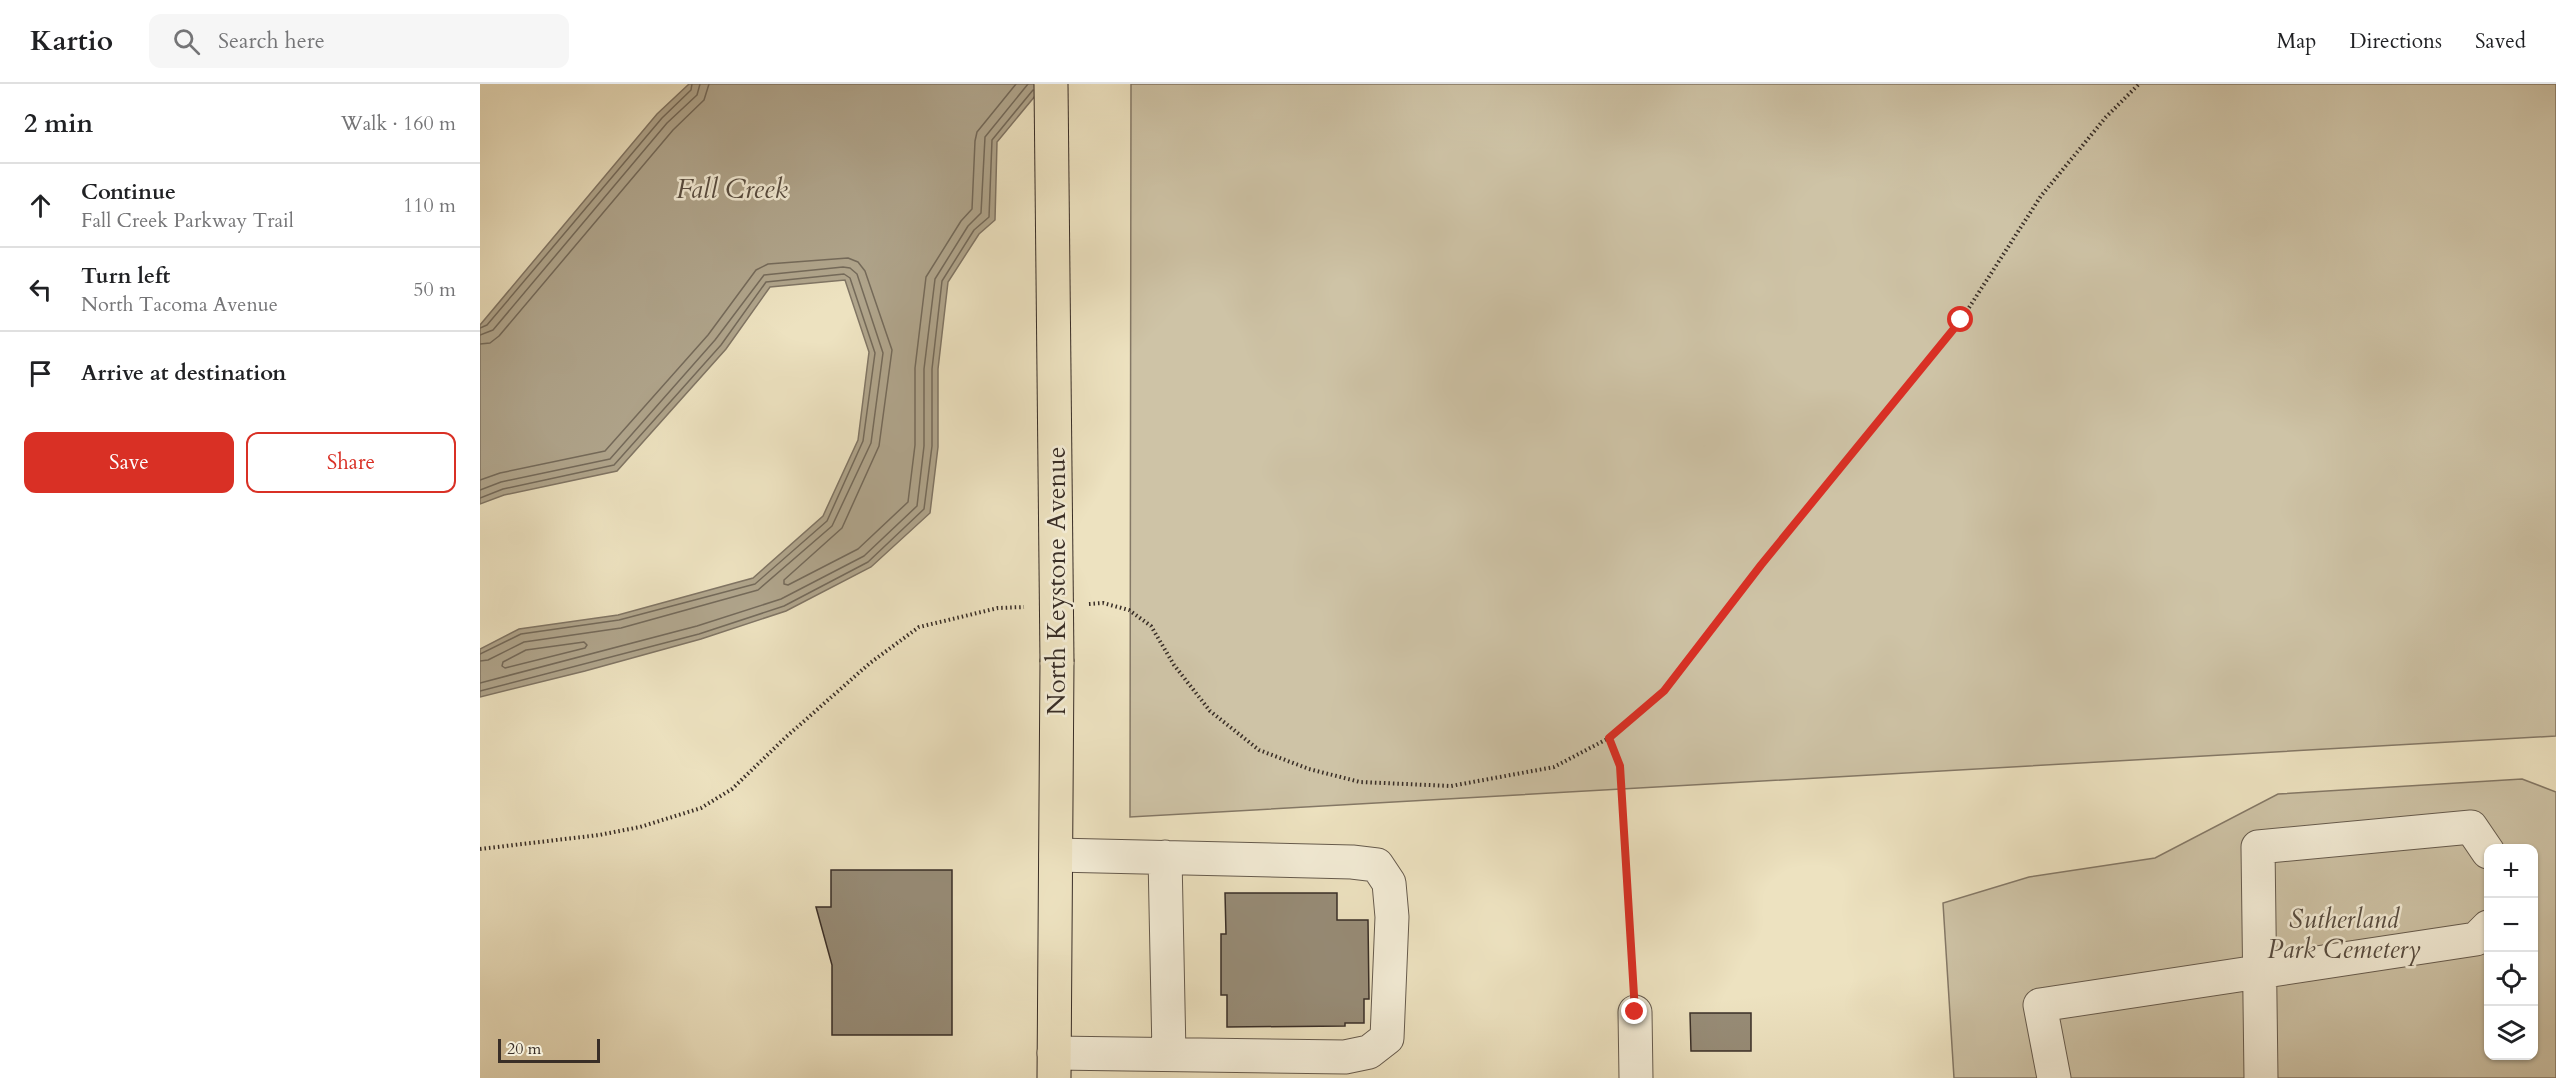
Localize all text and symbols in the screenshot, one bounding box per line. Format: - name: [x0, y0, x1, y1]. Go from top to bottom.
- search box: [149, 14, 569, 68]
- text: Kartio: [30, 22, 113, 60]
- icon: search: [170, 25, 203, 58]
- text: Search here: [218, 26, 325, 56]
- text: Map: [2276, 27, 2316, 56]
- text: Directions: [2349, 27, 2442, 56]
- text: Saved: [2475, 27, 2526, 56]
- text: 2 min: [24, 106, 93, 141]
- text: Walk · 160 m: [341, 110, 456, 137]
- water label: Fall Creek: [676, 171, 788, 208]
- text: Continue: [81, 177, 176, 207]
- icon: ahead: [24, 189, 57, 222]
- text: 110 m: [403, 192, 456, 219]
- text: Fall Creek Parkway Trail: [81, 207, 294, 234]
- text: Turn left: [81, 261, 170, 291]
- icon: left: [24, 273, 57, 306]
- text: 50 m: [413, 276, 456, 303]
- text: North Tacoma Avenue: [81, 291, 278, 318]
- route start: [1947, 306, 1973, 332]
- icon: arrive: [24, 357, 57, 390]
- text: Arrive at destination: [81, 358, 286, 388]
- button: Save: [24, 432, 234, 493]
- button: Share: [246, 432, 456, 493]
- street label: North Keystone Avenue: [1039, 447, 1074, 715]
- map controls: [2484, 844, 2538, 1060]
- button: +: [2484, 844, 2538, 898]
- button: −: [2484, 898, 2538, 952]
- park label: Sutherland Park Cemetery: [2267, 902, 2421, 967]
- button: locate: [2484, 952, 2538, 1006]
- route end: [1621, 998, 1647, 1024]
- button: layers: [2484, 1006, 2538, 1060]
- scale bar: [498, 1036, 600, 1064]
- text: 20 m: [507, 1038, 541, 1060]

